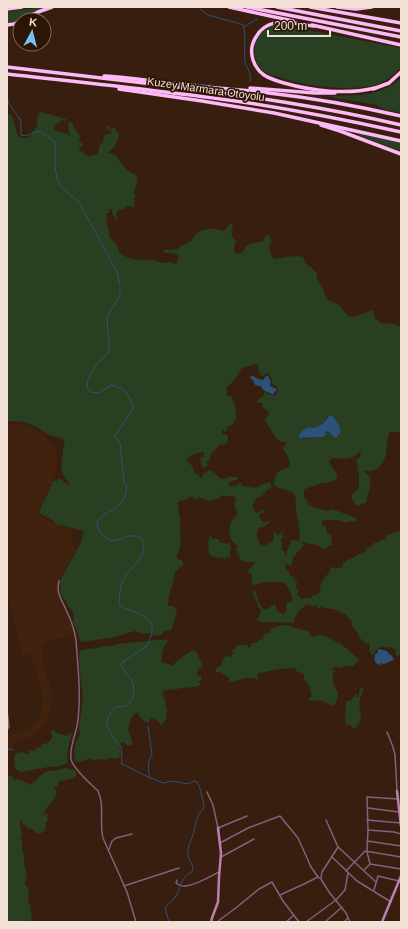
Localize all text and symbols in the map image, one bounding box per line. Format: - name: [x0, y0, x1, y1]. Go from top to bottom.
- north arrow: [12, 12, 52, 52]
- scale bar: [268, 12, 330, 38]
- text: K: [29, 16, 38, 29]
- text: 200 m: [274, 19, 307, 33]
- street label: Kuzey Marmara Otoyolu: [146, 75, 266, 103]

